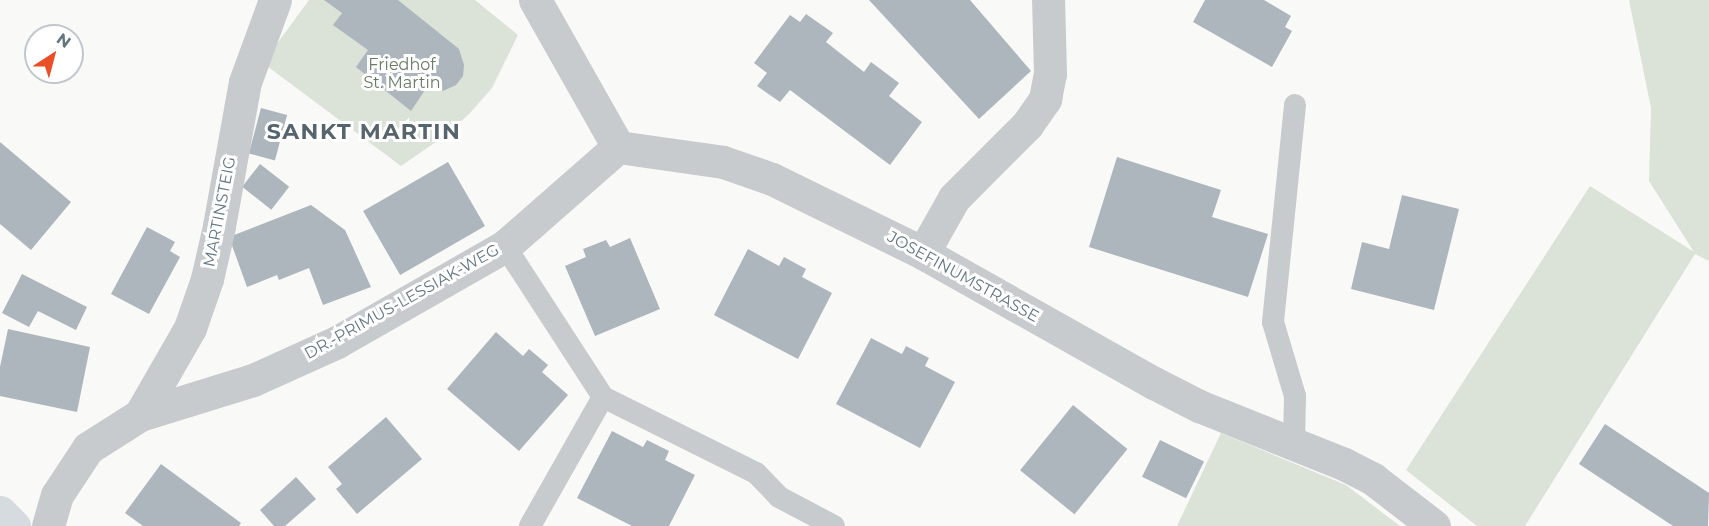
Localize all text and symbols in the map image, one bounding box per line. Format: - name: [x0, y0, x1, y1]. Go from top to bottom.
- north arrow: [24, 24, 84, 84]
- text: N: [53, 29, 75, 52]
- park label: Friedhof St. Martin: [363, 55, 441, 93]
- district label: SANKT MARTIN: [267, 119, 461, 145]
- street label: MARTINSTEIG: [200, 155, 240, 269]
- street label: JOSEFINUMSTRASSE: [884, 227, 1042, 327]
- street label: DR.-PRIMUS-LESSIAK-WEG: [301, 240, 503, 364]

